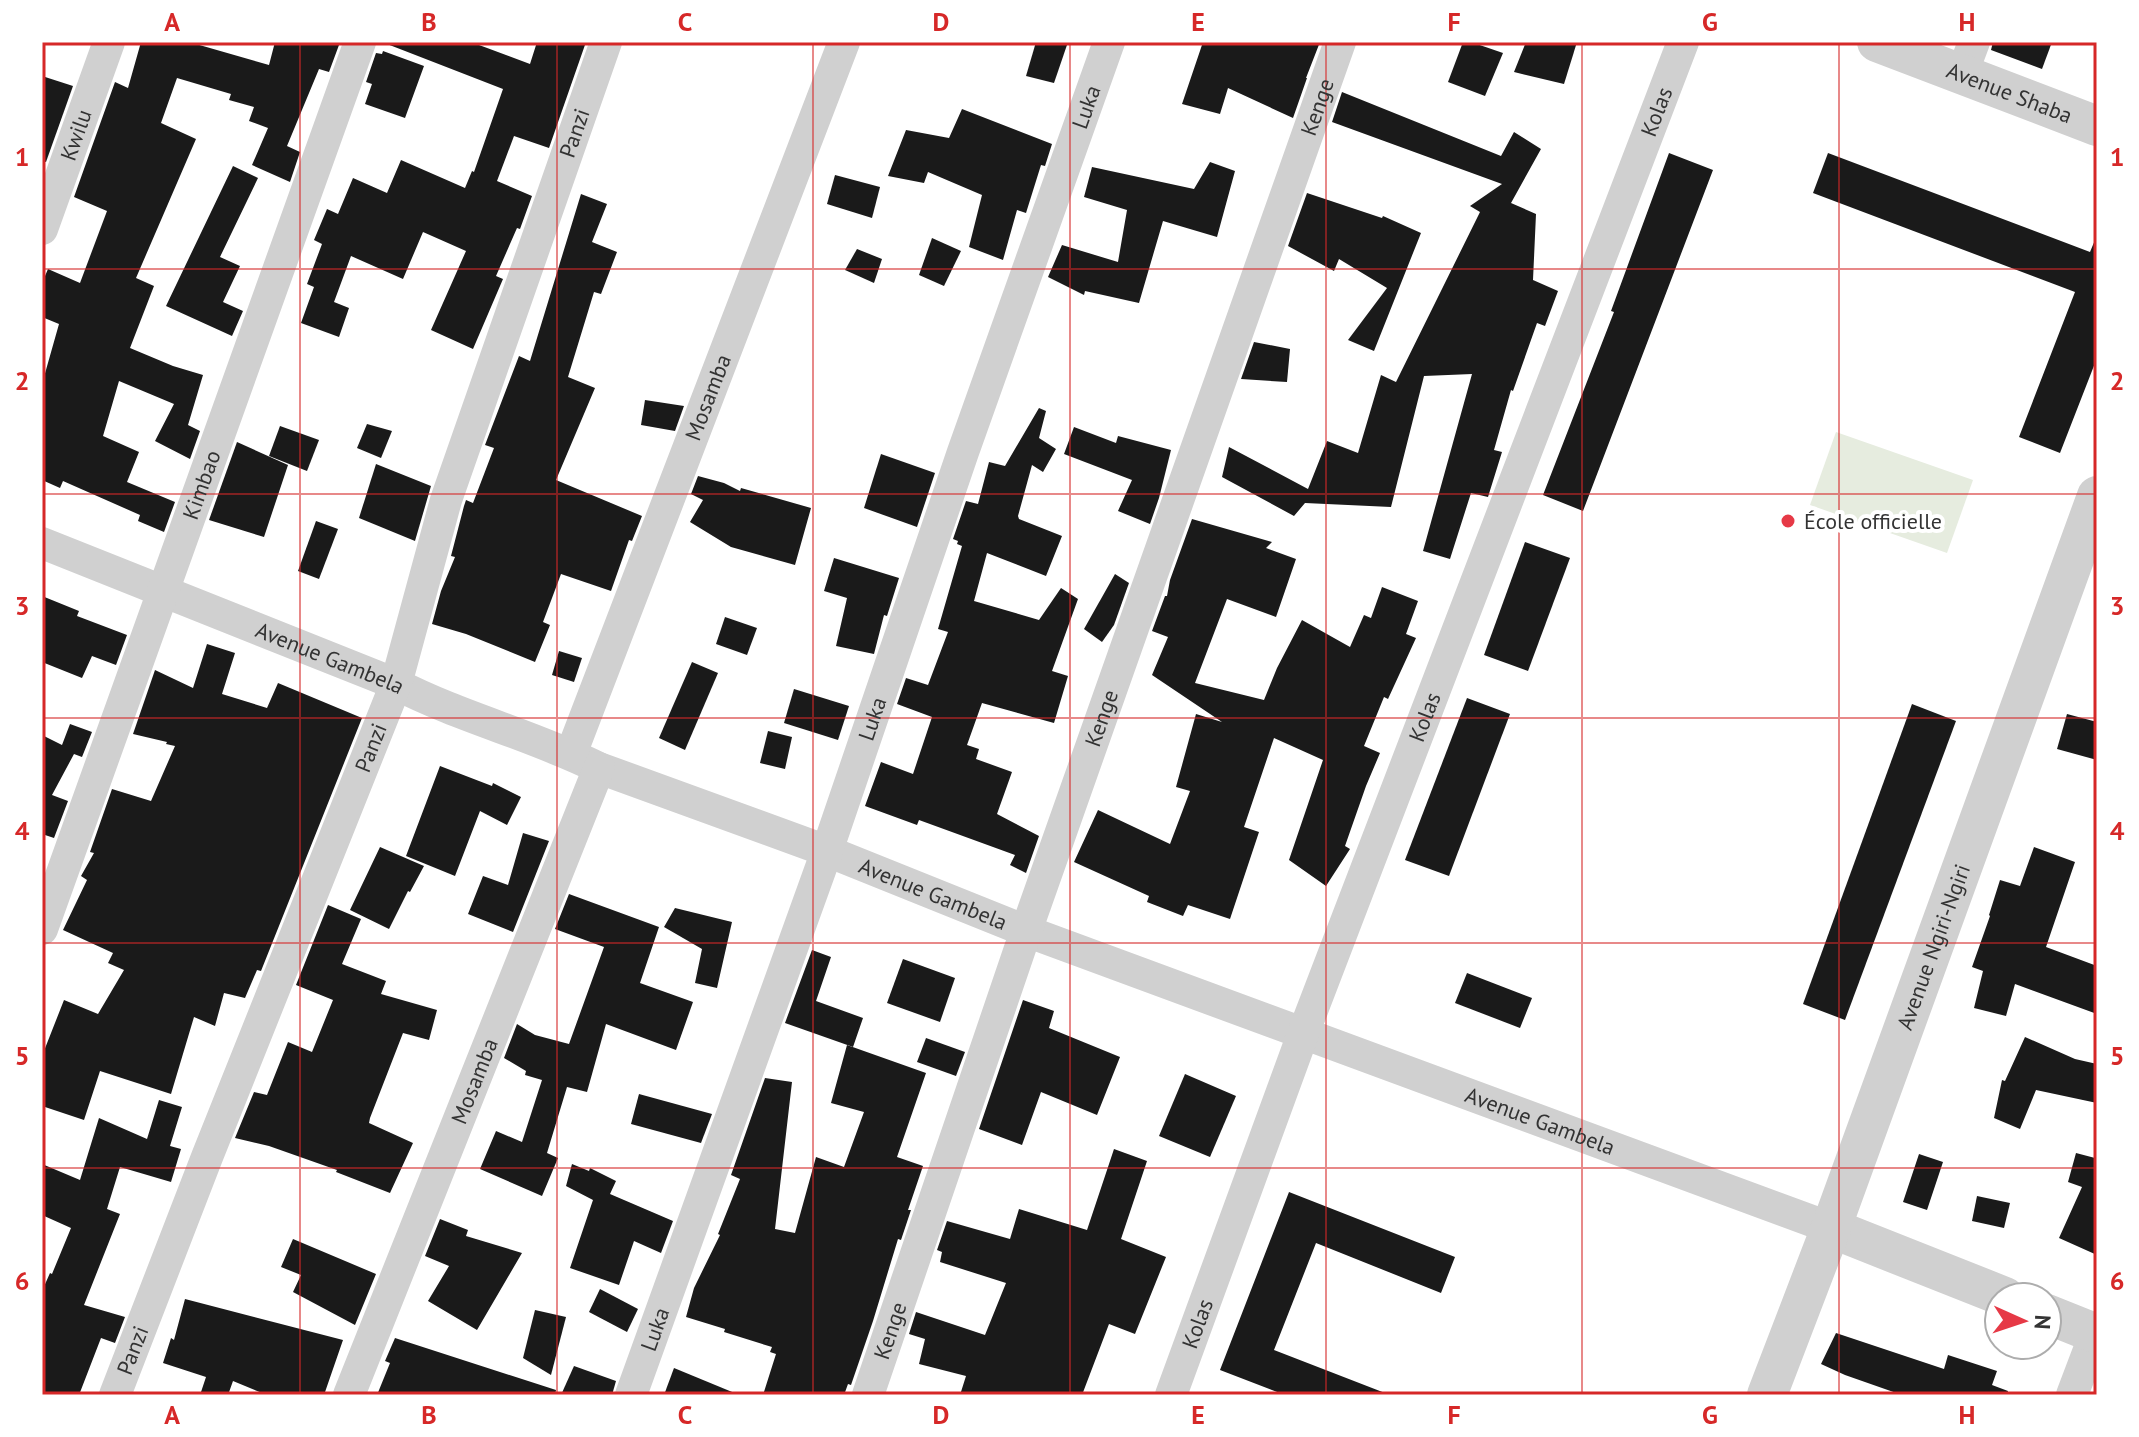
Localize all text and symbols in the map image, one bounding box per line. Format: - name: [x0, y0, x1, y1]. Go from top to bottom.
- text: A: [164, 5, 180, 38]
- text: B: [421, 5, 437, 38]
- text: C: [678, 5, 692, 38]
- text: D: [933, 5, 949, 38]
- text: E: [1191, 5, 1205, 38]
- text: F: [1447, 5, 1461, 38]
- text: G: [1702, 5, 1718, 38]
- text: H: [1959, 5, 1975, 38]
- street label: Avenue Shaba: [1943, 56, 2076, 129]
- street label: Kenge: [1294, 75, 1340, 139]
- street label: Luka: [1065, 81, 1106, 133]
- street label: Kolas: [1634, 83, 1678, 140]
- street label: Kwilu: [54, 105, 98, 164]
- street label: Panzi: [553, 105, 596, 161]
- text: 1: [15, 140, 29, 173]
- text: 1: [2110, 140, 2124, 173]
- street label: Mosamba: [679, 350, 737, 444]
- text: 2: [15, 364, 29, 397]
- text: 2: [2110, 364, 2124, 397]
- street label: Kimbao: [176, 446, 227, 523]
- place label: École officielle: [1804, 507, 1942, 535]
- marker: École officielle: [1779, 512, 1797, 530]
- text: 3: [15, 589, 29, 622]
- text: 3: [2110, 589, 2124, 622]
- street label: Avenue Gambela: [252, 616, 409, 700]
- street label: Kenge: [1078, 686, 1124, 750]
- street label: Kolas: [1402, 688, 1447, 746]
- street label: Luka: [852, 693, 892, 744]
- street label: Panzi: [348, 719, 393, 776]
- text: 4: [15, 814, 30, 847]
- text: 4: [2110, 814, 2125, 847]
- street label: Avenue Gambela: [855, 851, 1011, 936]
- street label: Avenue Ngiri-Ngiri: [1890, 860, 1976, 1034]
- street label: Mosamba: [444, 1034, 504, 1128]
- text: 5: [15, 1039, 29, 1072]
- text: 5: [2110, 1039, 2124, 1072]
- street label: Avenue Gambela: [1461, 1080, 1619, 1161]
- text: 6: [15, 1264, 29, 1297]
- text: 6: [2110, 1264, 2124, 1297]
- north arrow: [1983, 1281, 2063, 1361]
- street label: Kolas: [1175, 1295, 1219, 1352]
- street label: Kenge: [867, 1298, 913, 1363]
- street label: Luka: [634, 1304, 675, 1355]
- text: N: [2029, 1314, 2057, 1330]
- street label: Panzi: [110, 1322, 154, 1379]
- text: A: [164, 1398, 180, 1431]
- text: B: [421, 1398, 437, 1431]
- text: C: [678, 1398, 692, 1431]
- text: D: [933, 1398, 949, 1431]
- text: E: [1191, 1398, 1205, 1431]
- text: F: [1447, 1398, 1461, 1431]
- text: G: [1702, 1398, 1718, 1431]
- text: H: [1959, 1398, 1975, 1431]

